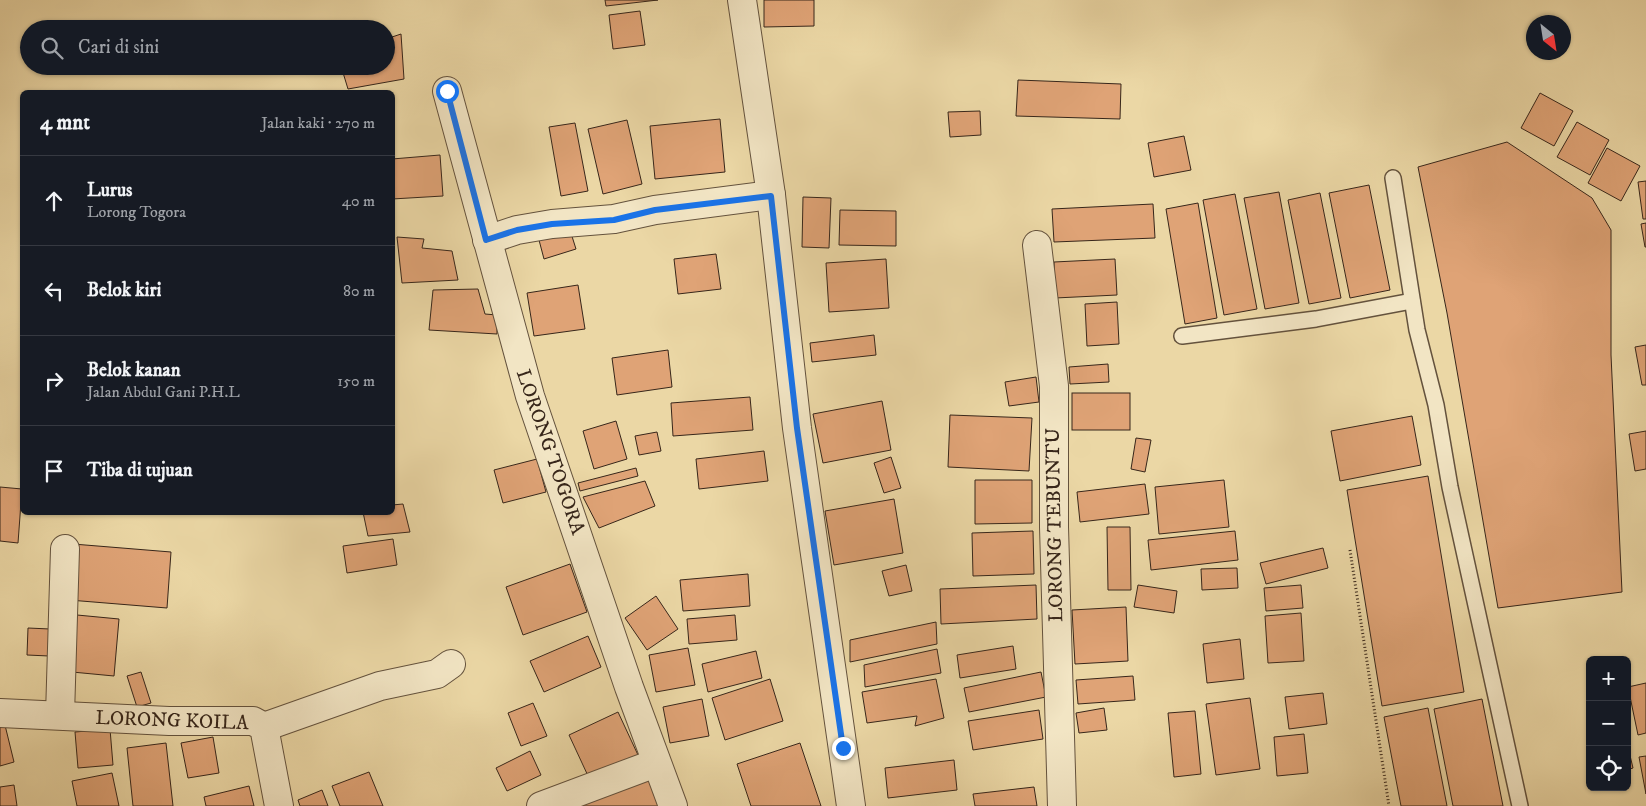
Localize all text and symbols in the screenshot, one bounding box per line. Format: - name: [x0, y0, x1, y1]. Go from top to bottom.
- north arrow: [1526, 15, 1571, 60]
- search box: [20, 20, 395, 75]
- icon: search: [38, 34, 66, 62]
- text: Cari di sini: [78, 36, 159, 59]
- route start: [436, 80, 459, 103]
- text: 4 mnt: [40, 110, 90, 136]
- text: Jalan kaki · 270 m: [261, 113, 375, 133]
- text: Lurus: [87, 179, 132, 202]
- icon: ahead: [40, 187, 68, 215]
- text: 40 m: [342, 191, 375, 211]
- text: Lorong Togora: [87, 202, 186, 222]
- icon: left: [40, 277, 68, 305]
- text: Belok kiri: [87, 279, 161, 302]
- text: 80 m: [343, 281, 375, 301]
- text: Belok kanan: [87, 359, 181, 382]
- street label: LORONG TOGORA: [510, 366, 590, 538]
- icon: right: [40, 367, 68, 395]
- text: 150 m: [337, 371, 375, 391]
- text: Jalan Abdul Gani P.H.L: [87, 382, 240, 402]
- street label: LORONG TEBUNTU: [1041, 428, 1069, 622]
- icon: arrive: [40, 457, 68, 485]
- text: Tiba di tujuan: [87, 459, 193, 482]
- map controls: [1586, 656, 1631, 791]
- button: +: [1586, 656, 1631, 701]
- button: −: [1586, 701, 1631, 746]
- street label: LORONG KOILA: [95, 706, 249, 736]
- route end: [832, 737, 855, 760]
- button: locate: [1586, 746, 1631, 791]

